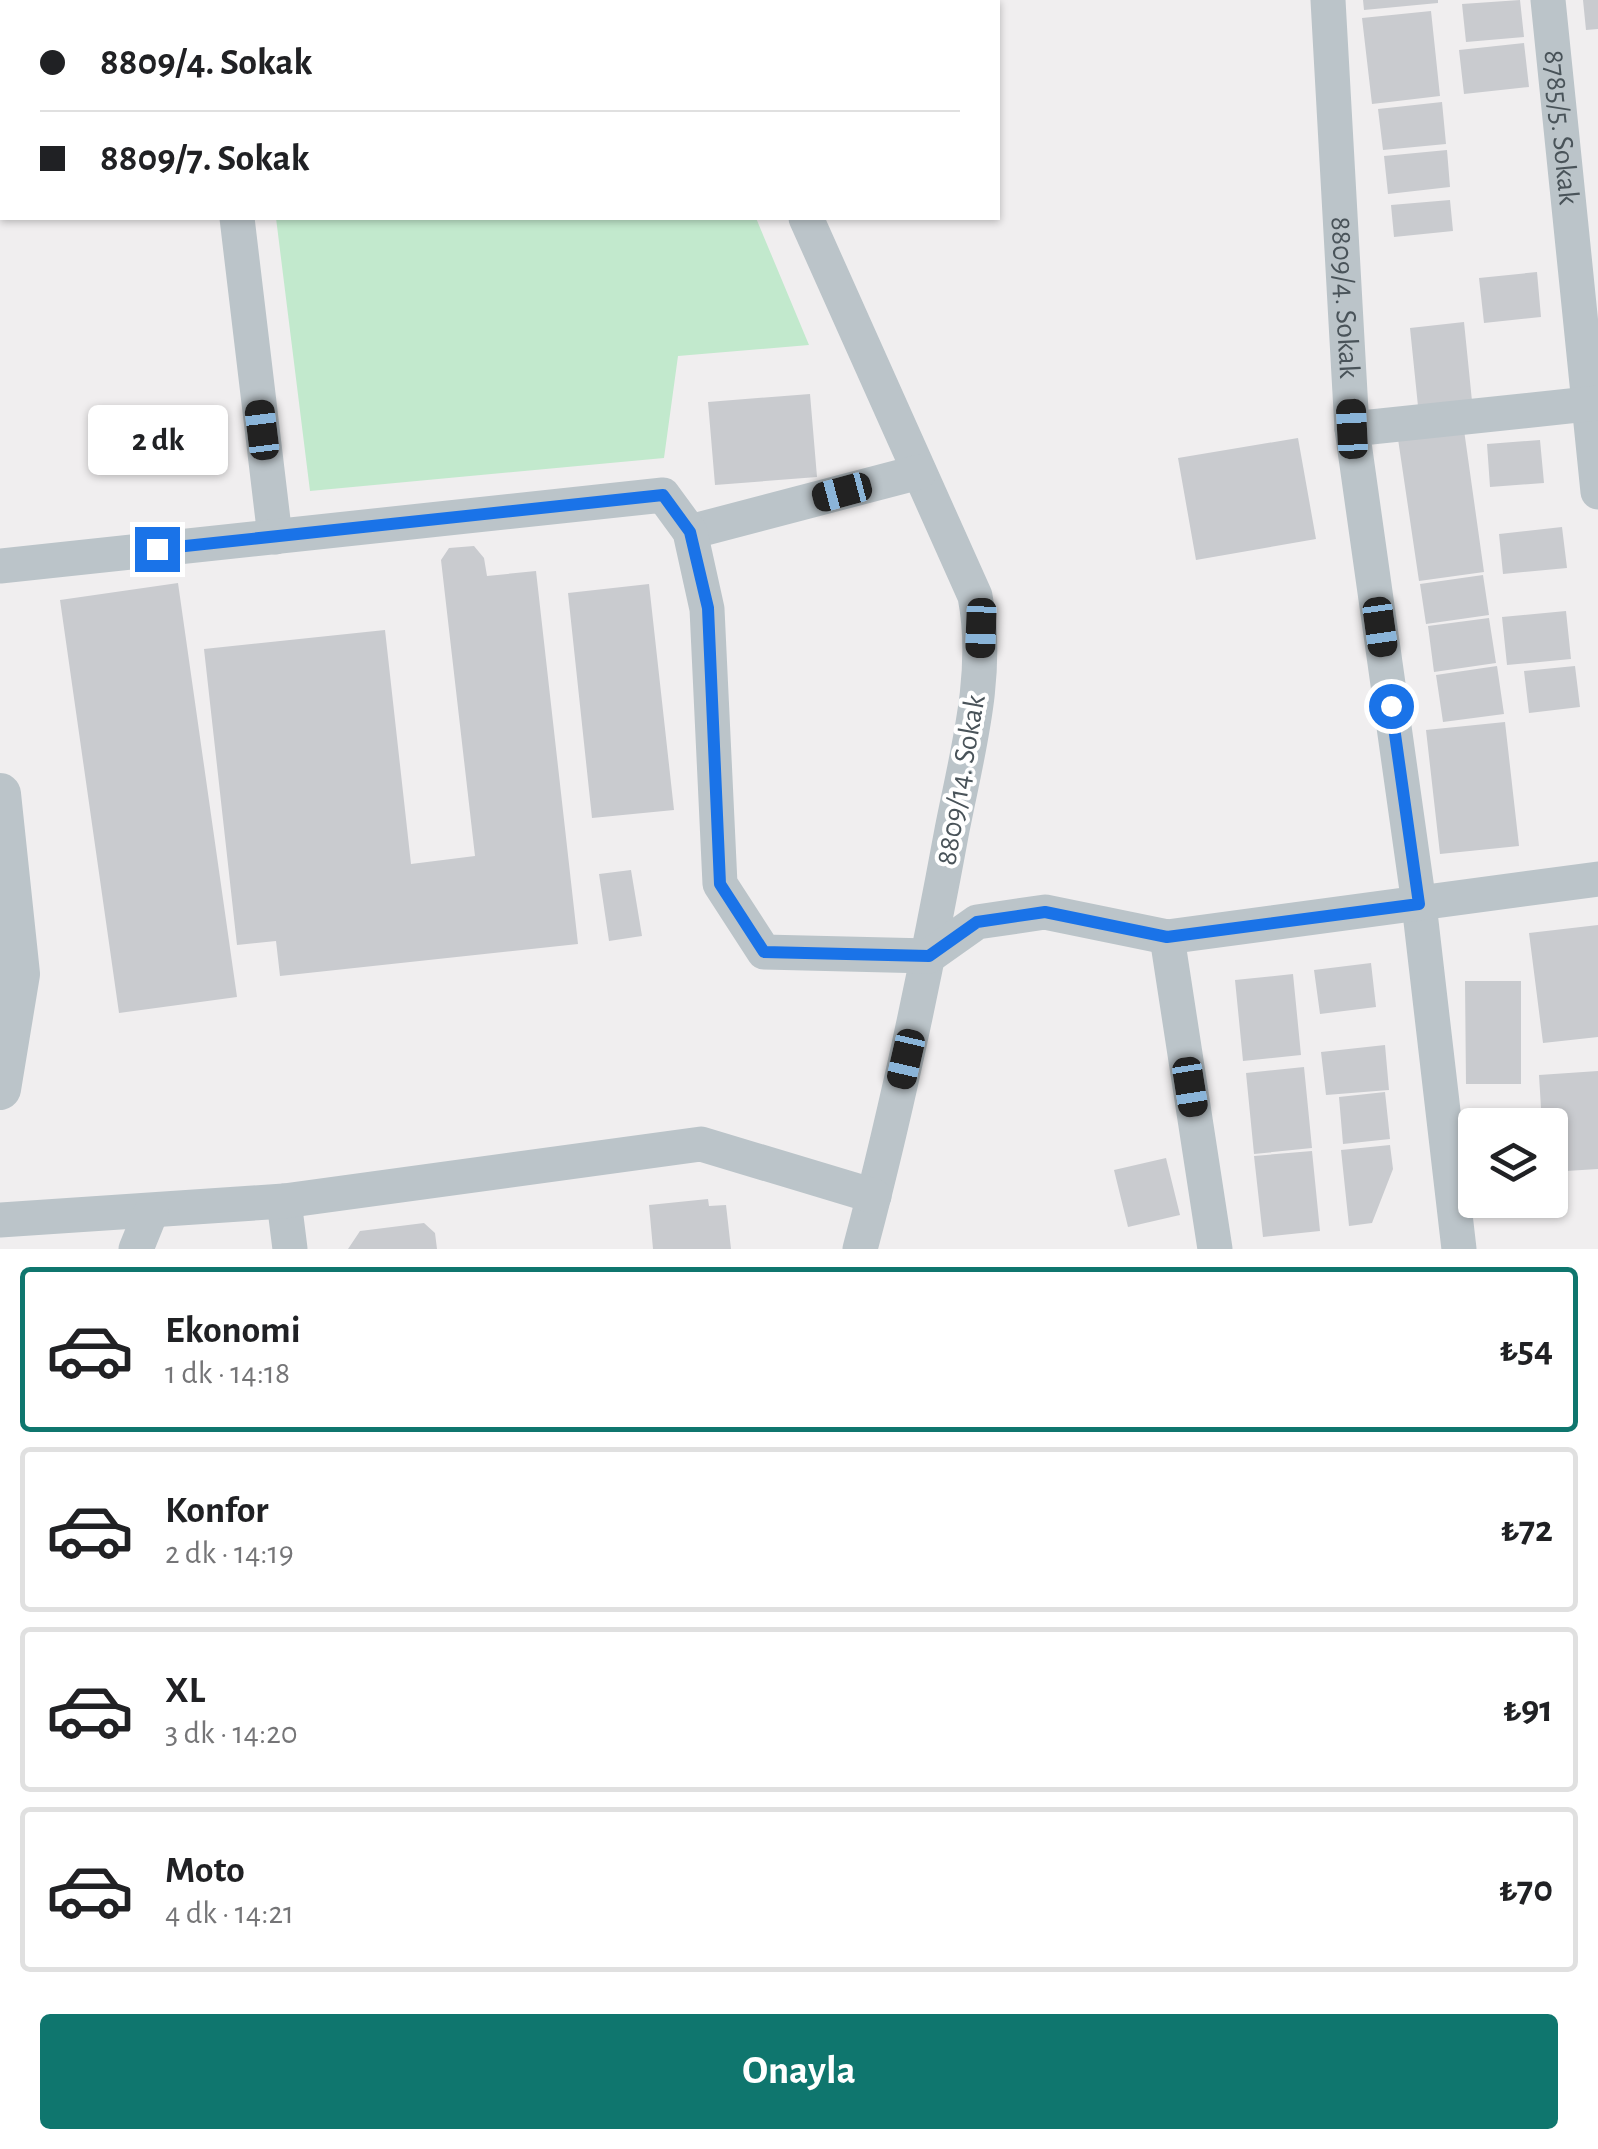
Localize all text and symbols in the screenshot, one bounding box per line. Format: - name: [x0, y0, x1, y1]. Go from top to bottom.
- text: 8809/4. Sokak: [100, 44, 312, 82]
- street label: 8785/5. Sokak: [1538, 48, 1584, 207]
- text: 8809/7. Sokak: [100, 140, 310, 178]
- street label: 8809/4. Sokak: [1325, 216, 1364, 380]
- car: [243, 398, 281, 462]
- car: [1335, 398, 1369, 460]
- callout: 2 dk: [87, 404, 227, 474]
- text: 2 dk: [132, 424, 184, 456]
- car: [809, 470, 875, 514]
- route end: [135, 527, 180, 572]
- car: [1361, 595, 1399, 659]
- car: [965, 597, 997, 659]
- route start: [1369, 684, 1414, 729]
- street label: 8809/14. Sokak: [931, 692, 991, 868]
- car: [885, 1026, 927, 1092]
- car: [1170, 1055, 1210, 1119]
- map controls: [1458, 1108, 1568, 1218]
- button: layers: [1458, 1108, 1568, 1218]
- icon: car: [45, 1305, 135, 1395]
- text: Ekonomi: [165, 1312, 301, 1350]
- text: ₺54: [1500, 1331, 1553, 1369]
- text: 1 dk · 14:18: [165, 1357, 290, 1389]
- icon: car: [45, 1485, 135, 1575]
- text: Konfor: [165, 1492, 269, 1530]
- text: ₺72: [1501, 1511, 1553, 1549]
- text: 2 dk · 14:19: [165, 1537, 294, 1569]
- icon: car: [45, 1665, 135, 1755]
- text: XL: [165, 1672, 205, 1710]
- text: ₺91: [1503, 1691, 1553, 1729]
- text: 3 dk · 14:20: [165, 1717, 298, 1749]
- icon: car: [45, 1845, 135, 1935]
- text: Moto: [165, 1852, 245, 1890]
- text: ₺70: [1499, 1871, 1553, 1909]
- text: 4 dk · 14:21: [165, 1897, 294, 1929]
- button: Onayla: [40, 2014, 1558, 2129]

